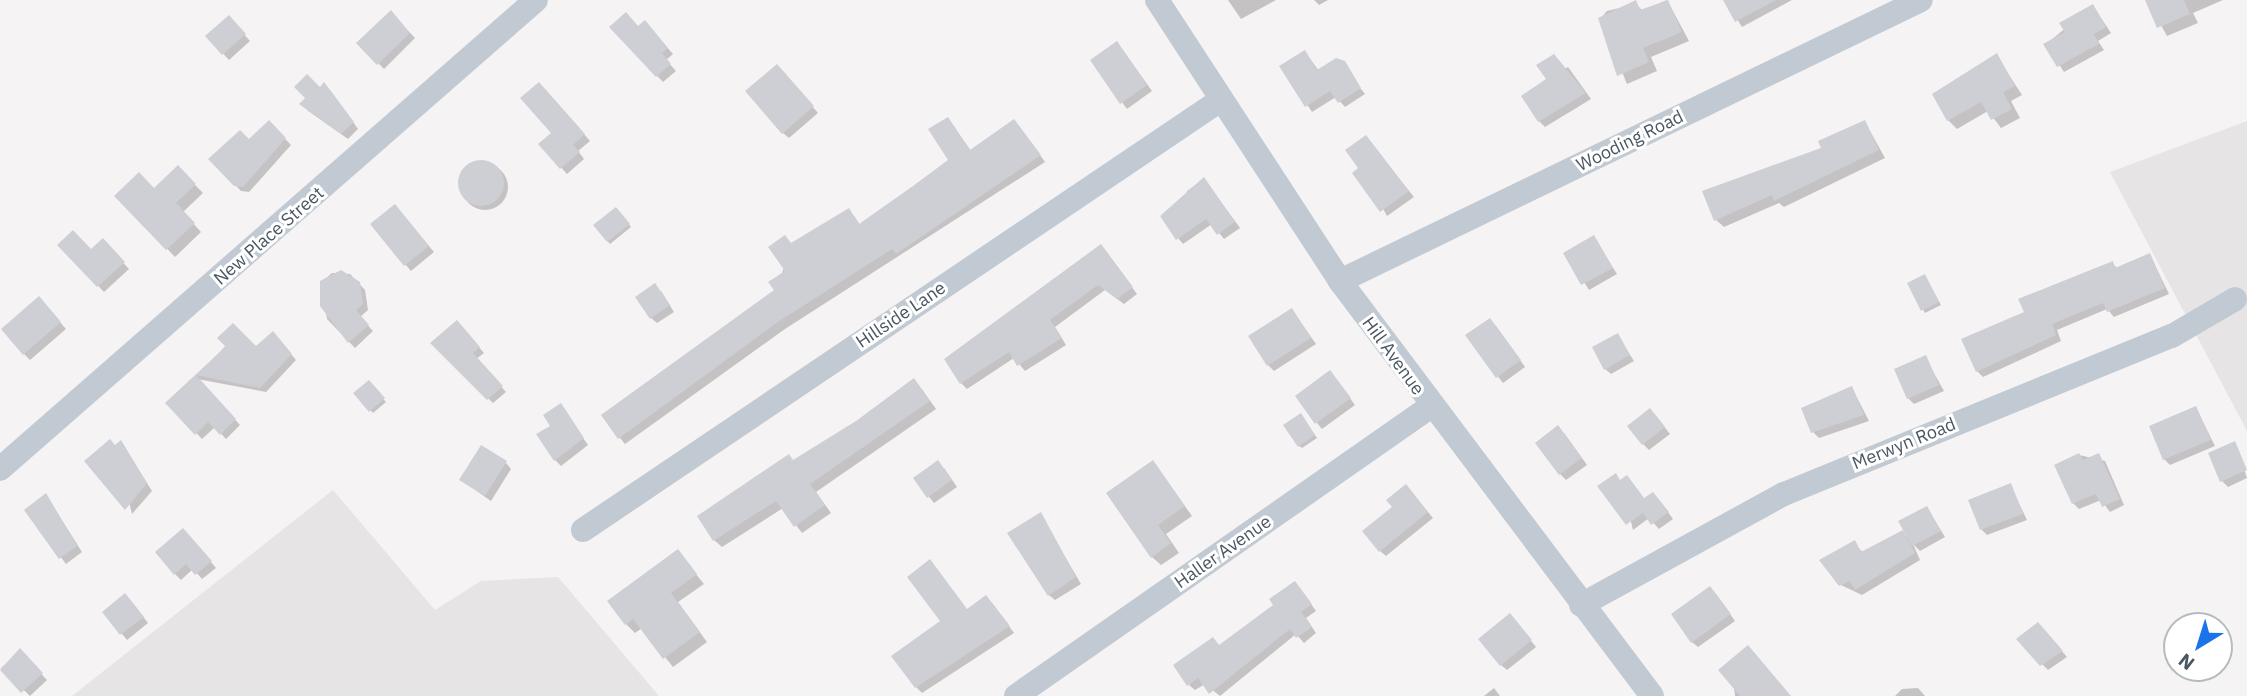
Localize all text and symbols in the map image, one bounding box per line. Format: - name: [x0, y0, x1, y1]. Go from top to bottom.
- street label: Wooding Road: [1573, 106, 1687, 176]
- street label: New Place Street: [210, 182, 328, 290]
- street label: Hillside Lane: [852, 277, 950, 353]
- street label: Hill Avenue: [1357, 313, 1429, 399]
- street label: Merwyn Road: [1849, 413, 1959, 475]
- street label: Haller Avenue: [1171, 511, 1275, 593]
- north arrow: [2163, 612, 2233, 682]
- text: N: [2173, 648, 2199, 676]

